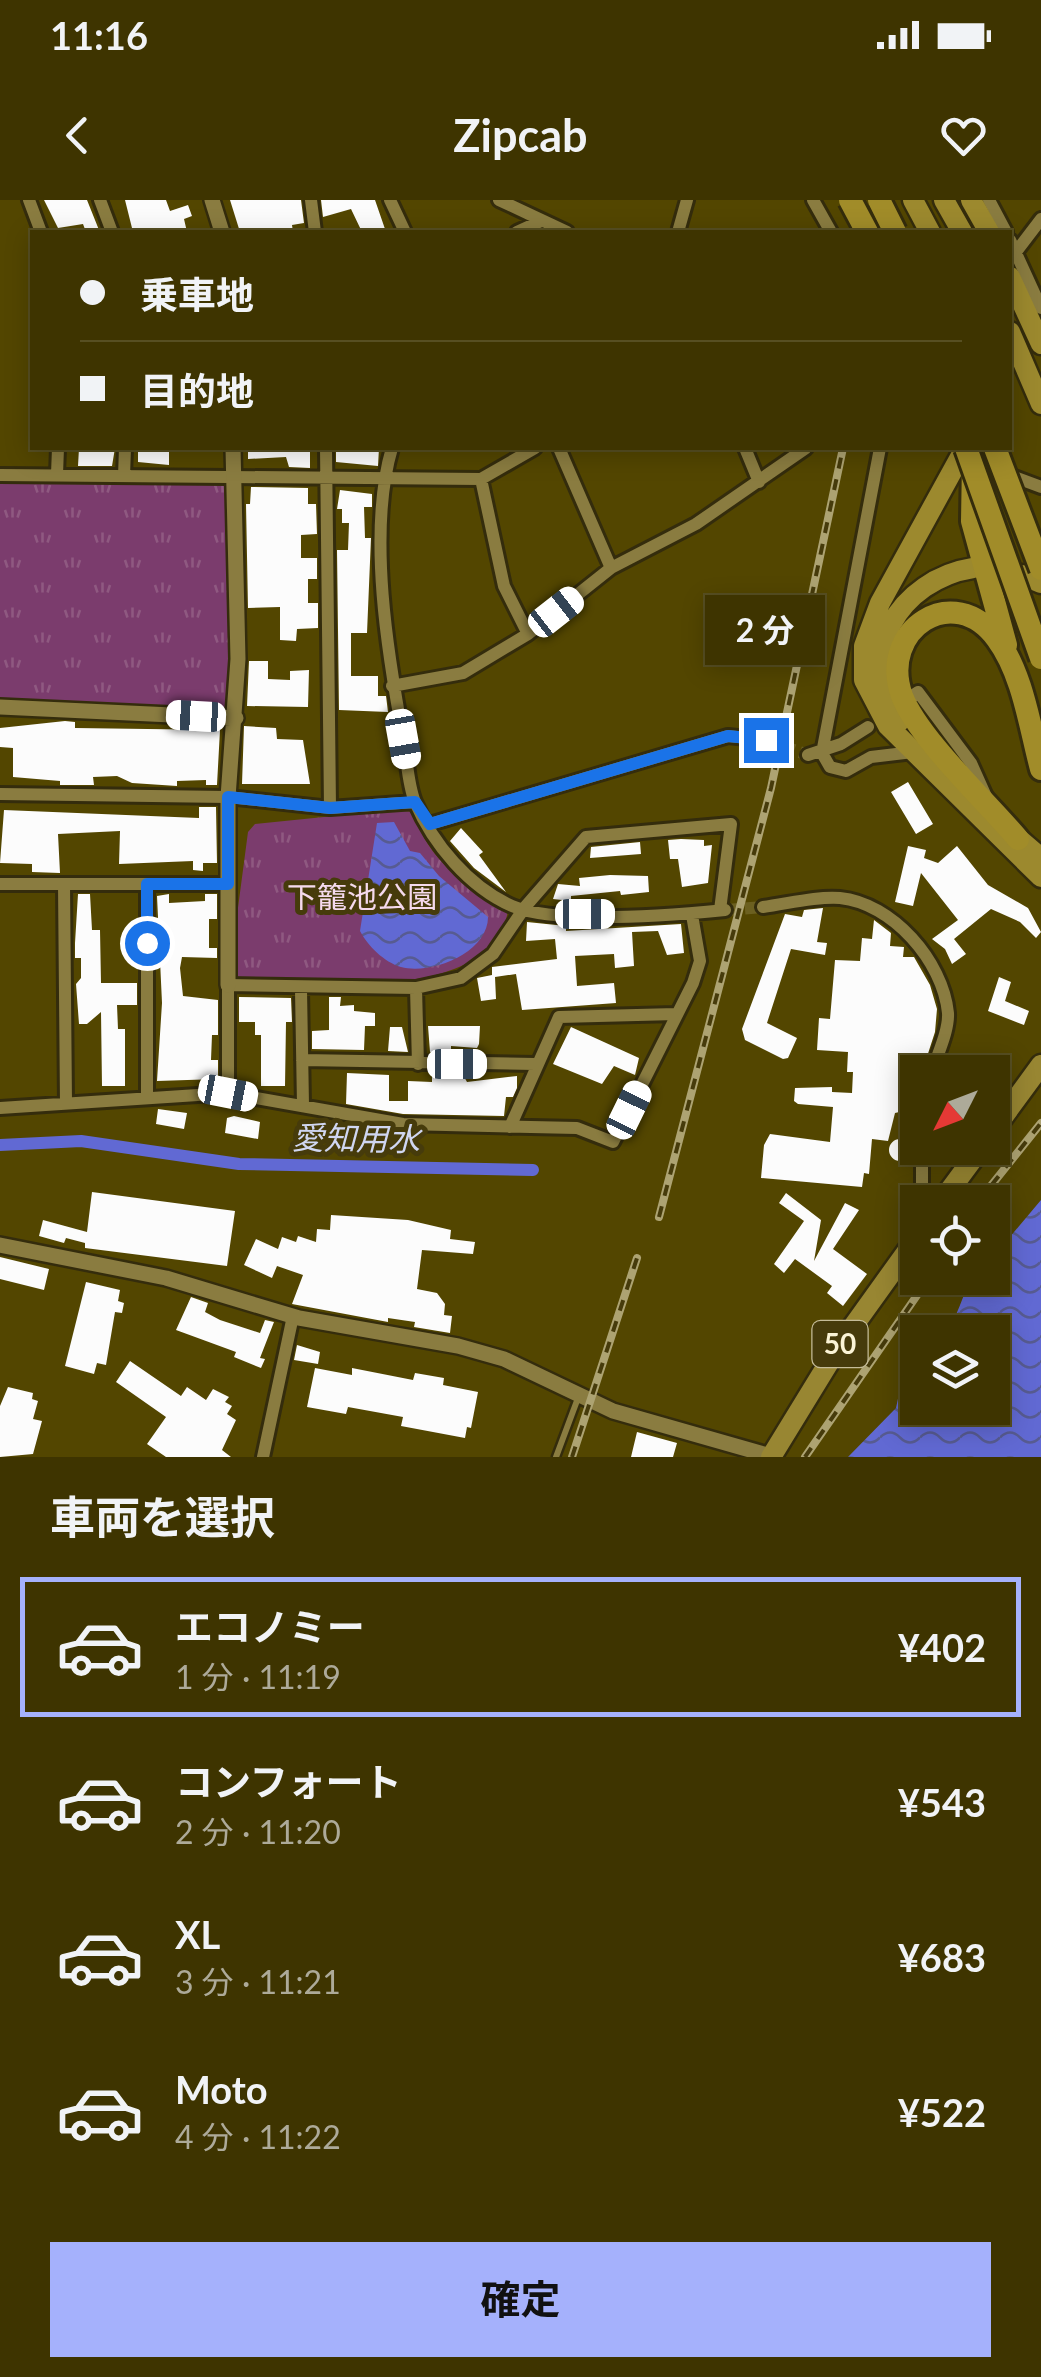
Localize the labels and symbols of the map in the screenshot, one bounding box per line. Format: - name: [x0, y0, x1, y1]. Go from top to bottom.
- car: [523, 582, 589, 642]
- callout: 2 分: [706, 595, 826, 665]
- car: [165, 699, 227, 733]
- car: [383, 707, 423, 771]
- route end: [744, 718, 789, 763]
- park label: 下籠池公園: [287, 878, 437, 914]
- car: [555, 899, 615, 929]
- route start: [125, 921, 170, 966]
- car: [427, 1049, 487, 1079]
- north arrow: [900, 1055, 1010, 1165]
- car: [196, 1073, 260, 1113]
- car: [602, 1076, 656, 1144]
- water label: 愛知用水: [292, 1117, 423, 1158]
- road number: 50: [812, 1321, 868, 1367]

